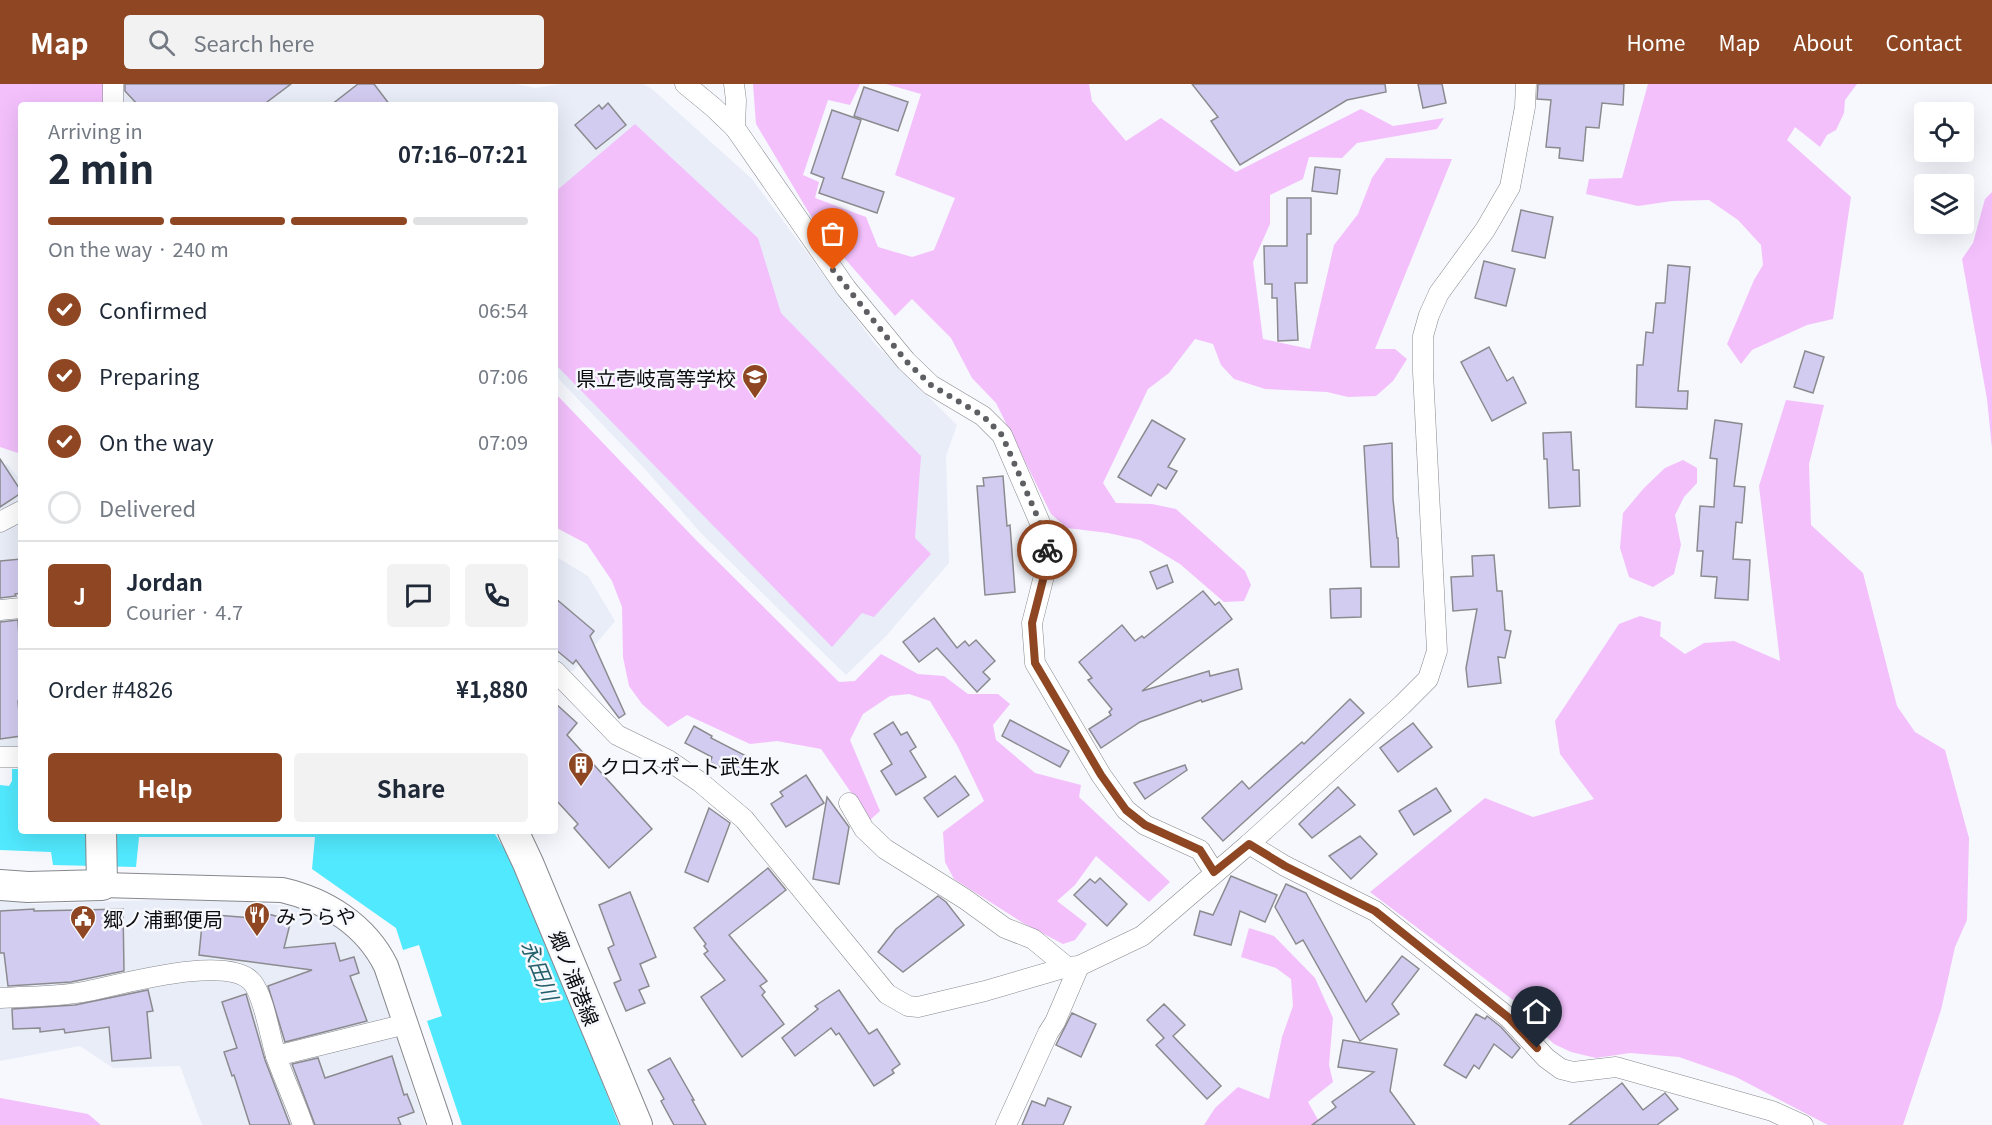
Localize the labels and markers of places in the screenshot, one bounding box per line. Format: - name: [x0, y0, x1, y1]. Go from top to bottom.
- pin: [807, 208, 858, 270]
- school or university icon: 県立壱岐高等学校: [740, 362, 770, 400]
- place label: 県立壱岐高等学校: [576, 363, 736, 392]
- building icon: クロスポート武生水: [566, 750, 596, 788]
- place label: クロスポート武生水: [600, 751, 780, 780]
- restaurant icon: みうらや: [242, 900, 272, 938]
- place label: みうらや: [276, 901, 356, 930]
- public building icon: 郷ノ浦郵便局: [68, 903, 98, 941]
- place label: 郷ノ浦郵便局: [103, 904, 223, 933]
- pin: [1511, 986, 1562, 1048]

